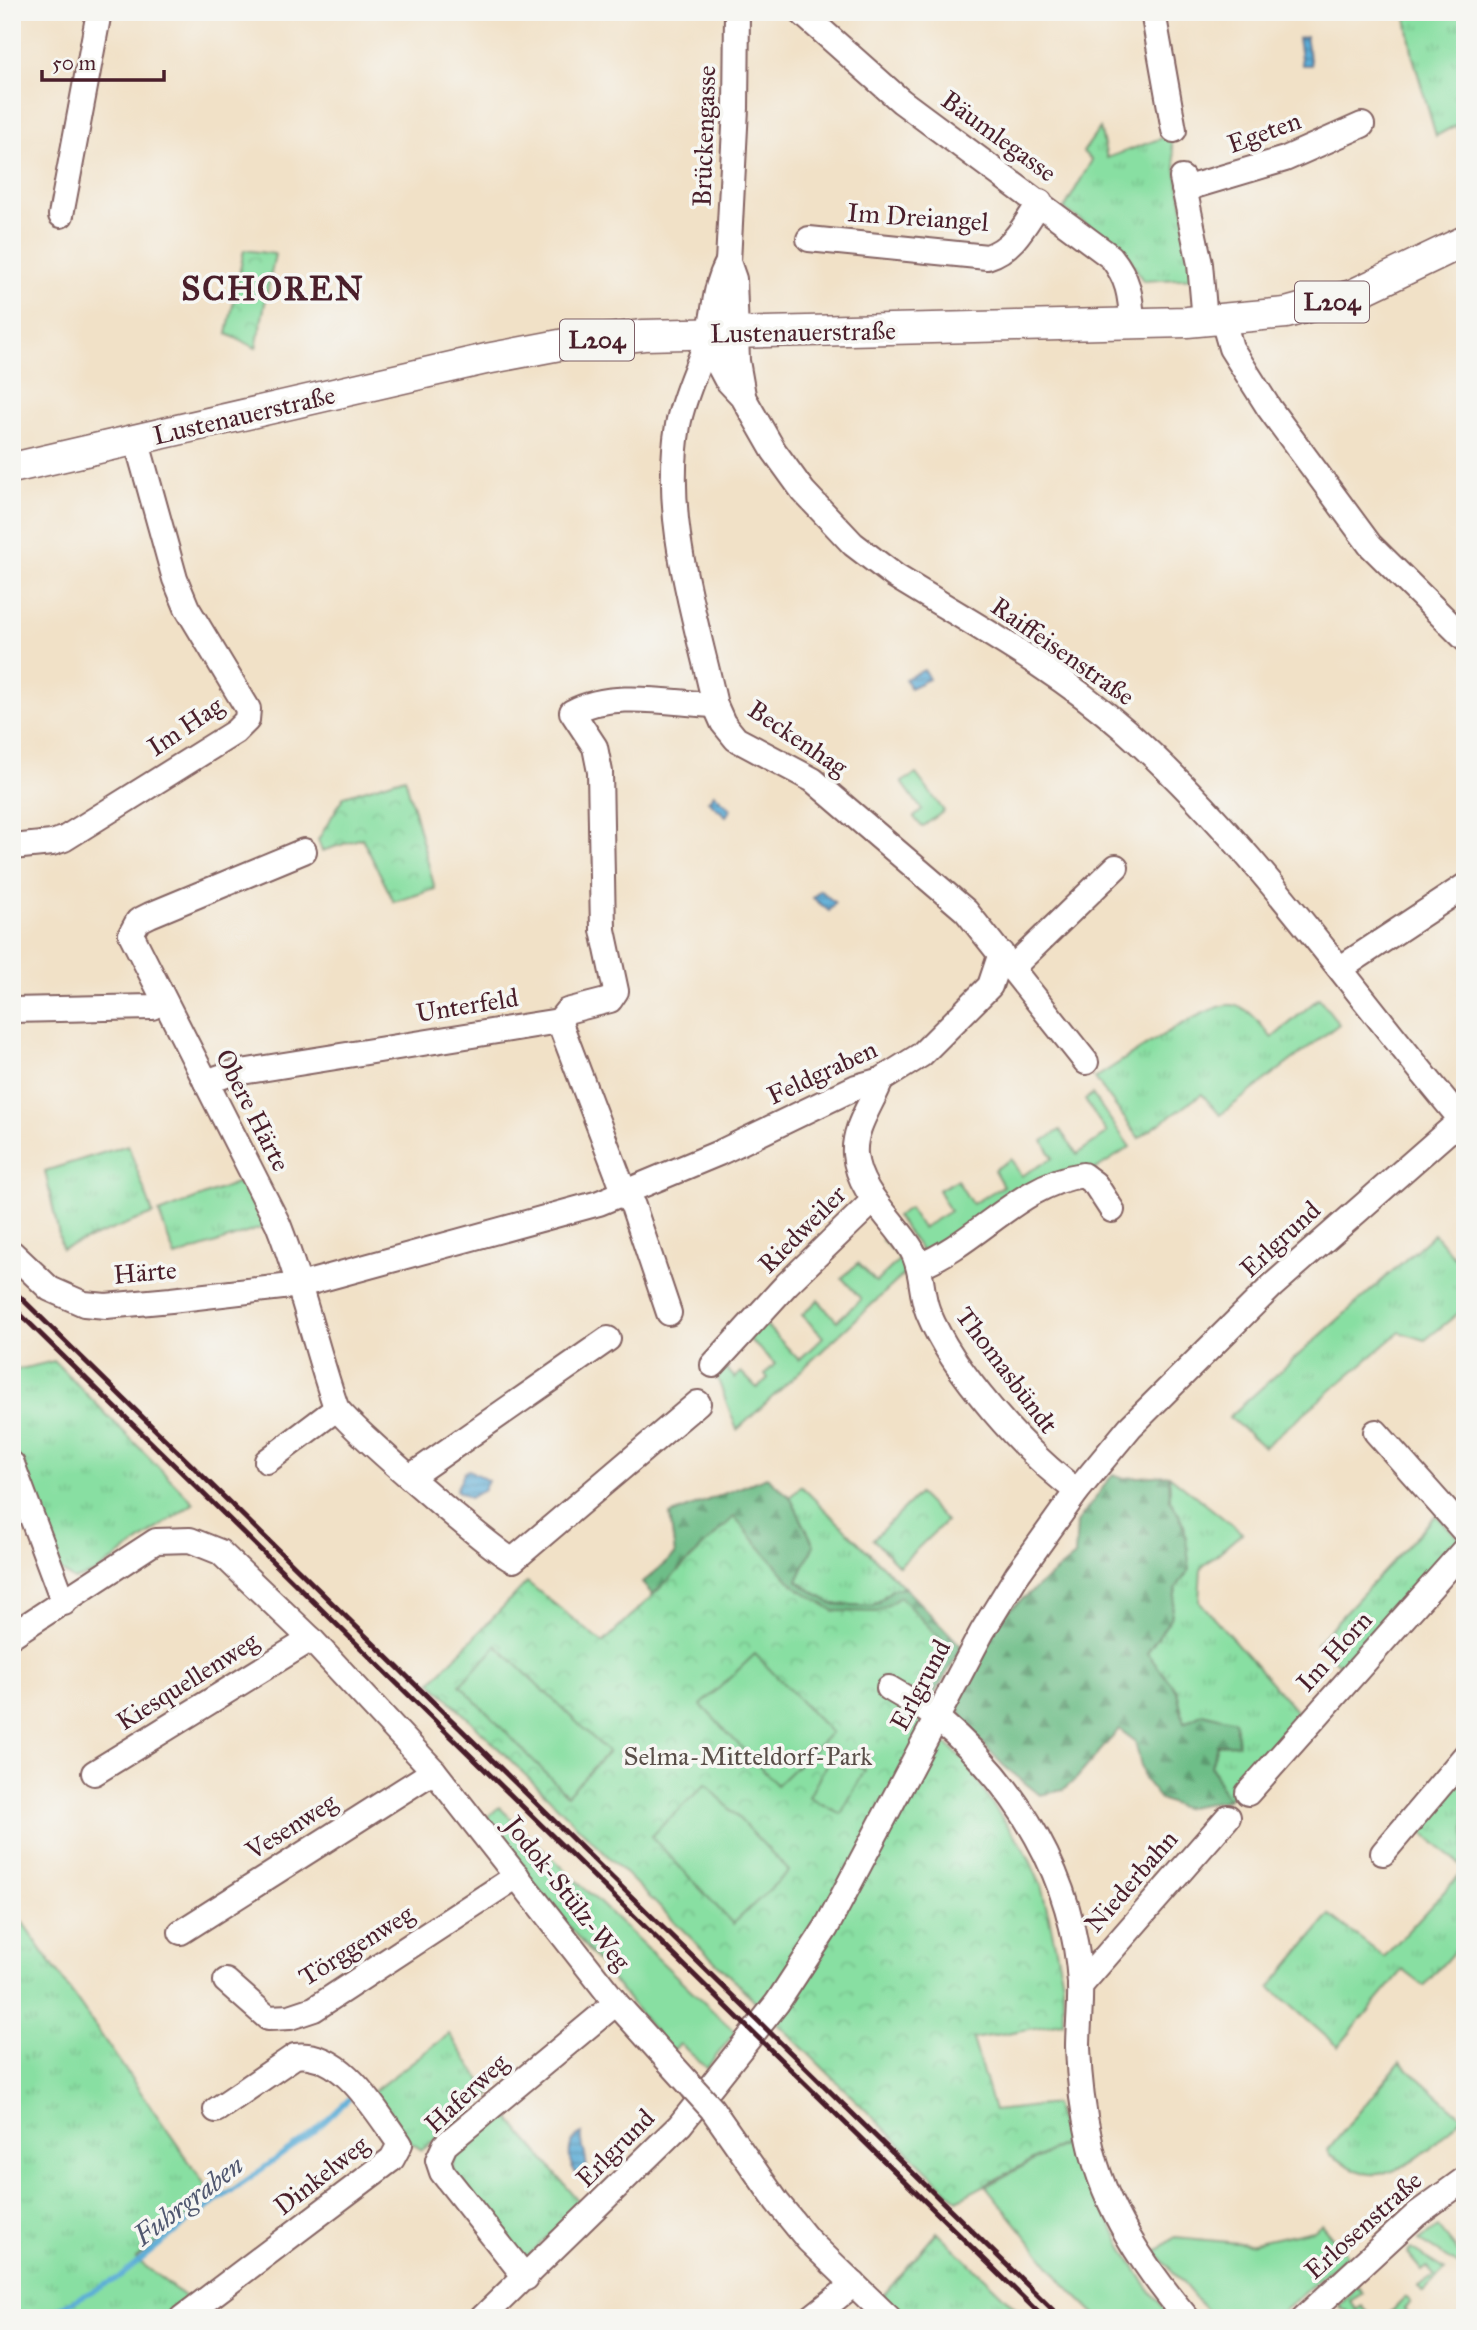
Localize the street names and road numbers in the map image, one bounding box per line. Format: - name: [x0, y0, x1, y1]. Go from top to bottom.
- street label: Brückengasse: [686, 65, 722, 207]
- street label: Bäumlegasse: [935, 84, 1063, 189]
- street label: Egeten: [1223, 104, 1305, 160]
- street label: Im Dreiangel: [846, 196, 990, 238]
- road number: L204: [1295, 282, 1369, 323]
- street label: Lustenauerstraße: [710, 314, 896, 350]
- road number: L204: [560, 320, 634, 360]
- street label: Lustenauerstraße: [150, 378, 338, 451]
- street label: Raiffeisenstraße: [985, 590, 1141, 712]
- street label: Im Hag: [141, 689, 230, 763]
- street label: Beckenhag: [742, 693, 855, 783]
- street label: Unterfeld: [414, 981, 520, 1029]
- street label: Feldgraben: [762, 1033, 882, 1111]
- street label: Obere Härte: [209, 1044, 297, 1176]
- street label: Riedweiler: [751, 1178, 853, 1280]
- street label: Erlgrund: [1233, 1194, 1327, 1284]
- street label: Härte: [112, 1253, 178, 1291]
- street label: Thomasbündt: [949, 1300, 1065, 1440]
- street label: Im Horn: [1289, 1604, 1379, 1698]
- street label: Kiesquellenweg: [110, 1624, 265, 1737]
- street label: Erlgrund: [883, 1634, 957, 1736]
- street label: Vesenweg: [239, 1785, 343, 1867]
- street label: Jodok-Stülz-Weg: [496, 1807, 639, 1977]
- street label: Niederbahn: [1078, 1823, 1184, 1939]
- street label: Törggenweg: [293, 1897, 420, 1993]
- street label: Haferweg: [418, 2046, 515, 2140]
- street label: Erlgrund: [569, 2102, 661, 2194]
- street label: Dinkelweg: [267, 2128, 375, 2222]
- street label: Erlosenstraße: [1298, 2164, 1428, 2286]

